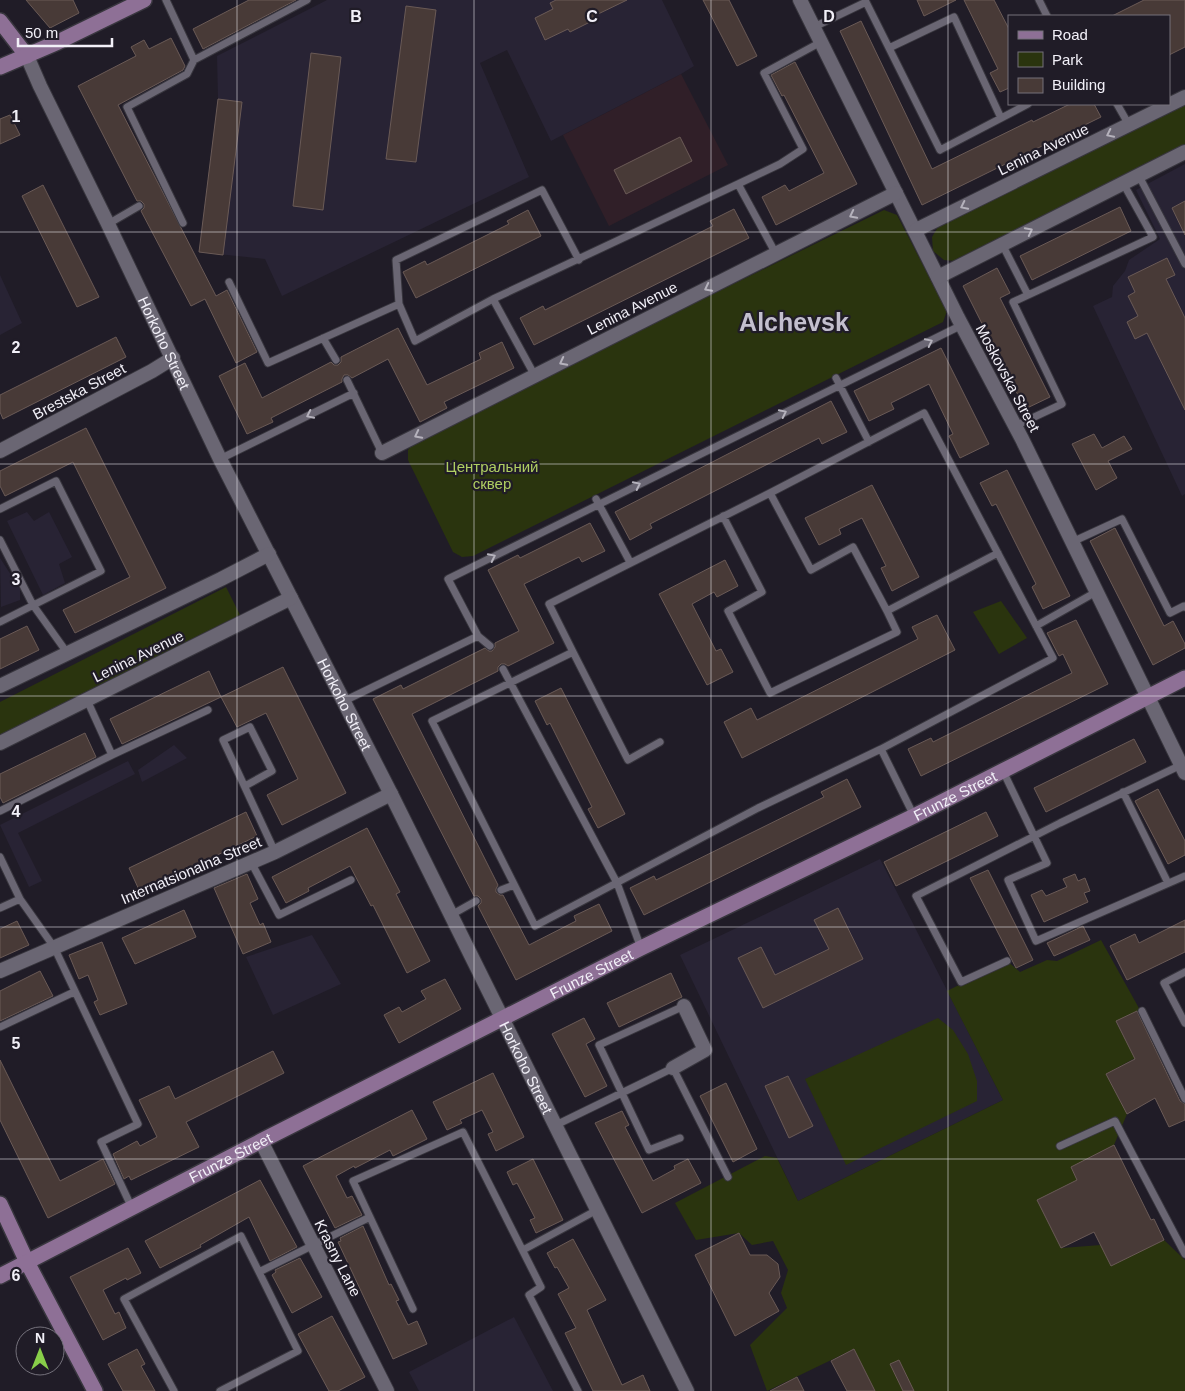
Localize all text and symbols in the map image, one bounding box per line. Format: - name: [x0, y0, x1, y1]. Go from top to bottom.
- text: B: [350, 8, 362, 25]
- text: C: [586, 8, 598, 25]
- text: D: [823, 8, 835, 25]
- scale bar: [18, 15, 111, 47]
- legend: [1008, 15, 1170, 105]
- text: 50 m: [25, 24, 58, 41]
- text: Road: [1052, 26, 1088, 43]
- text: Park: [1052, 51, 1083, 68]
- text: Building: [1052, 76, 1105, 93]
- text: 1: [12, 108, 21, 125]
- street label: Lenina Avenue: [995, 120, 1091, 178]
- one-way arrow: [1106, 128, 1115, 138]
- one-way arrow: [960, 200, 969, 210]
- one-way arrow: [849, 209, 858, 219]
- one-way arrow: [1024, 227, 1033, 237]
- street label: Lenina Avenue: [584, 278, 680, 338]
- one-way arrow: [704, 282, 713, 292]
- street label: Horkoho Street: [135, 293, 194, 393]
- district label: Alchevsk: [739, 308, 849, 336]
- street label: Moskovska Street: [973, 321, 1044, 435]
- one-way arrow: [924, 337, 933, 348]
- text: 2: [12, 339, 21, 356]
- one-way arrow: [559, 355, 568, 366]
- street label: Brestska Street: [30, 359, 129, 423]
- one-way arrow: [306, 409, 315, 419]
- one-way arrow: [778, 409, 787, 419]
- one-way arrow: [414, 429, 423, 439]
- park label: Центральний сквер: [446, 458, 538, 492]
- one-way arrow: [632, 481, 641, 491]
- one-way arrow: [487, 553, 496, 563]
- text: 3: [12, 571, 21, 588]
- street label: Lenina Avenue: [90, 627, 186, 685]
- street label: Horkoho Street: [315, 655, 376, 754]
- street label: Frunze Street: [910, 767, 1000, 823]
- text: 4: [12, 803, 21, 820]
- street label: Internatsionalna Street: [118, 832, 265, 907]
- street label: Frunze Street: [547, 945, 636, 1002]
- street label: Horkoho Street: [496, 1018, 557, 1117]
- text: 5: [12, 1035, 21, 1052]
- street label: Frunze Street: [186, 1128, 275, 1185]
- street label: Krasny Lane: [311, 1217, 365, 1299]
- text: 6: [12, 1267, 21, 1284]
- north arrow: [15, 1326, 65, 1376]
- text: N: [35, 1330, 45, 1346]

